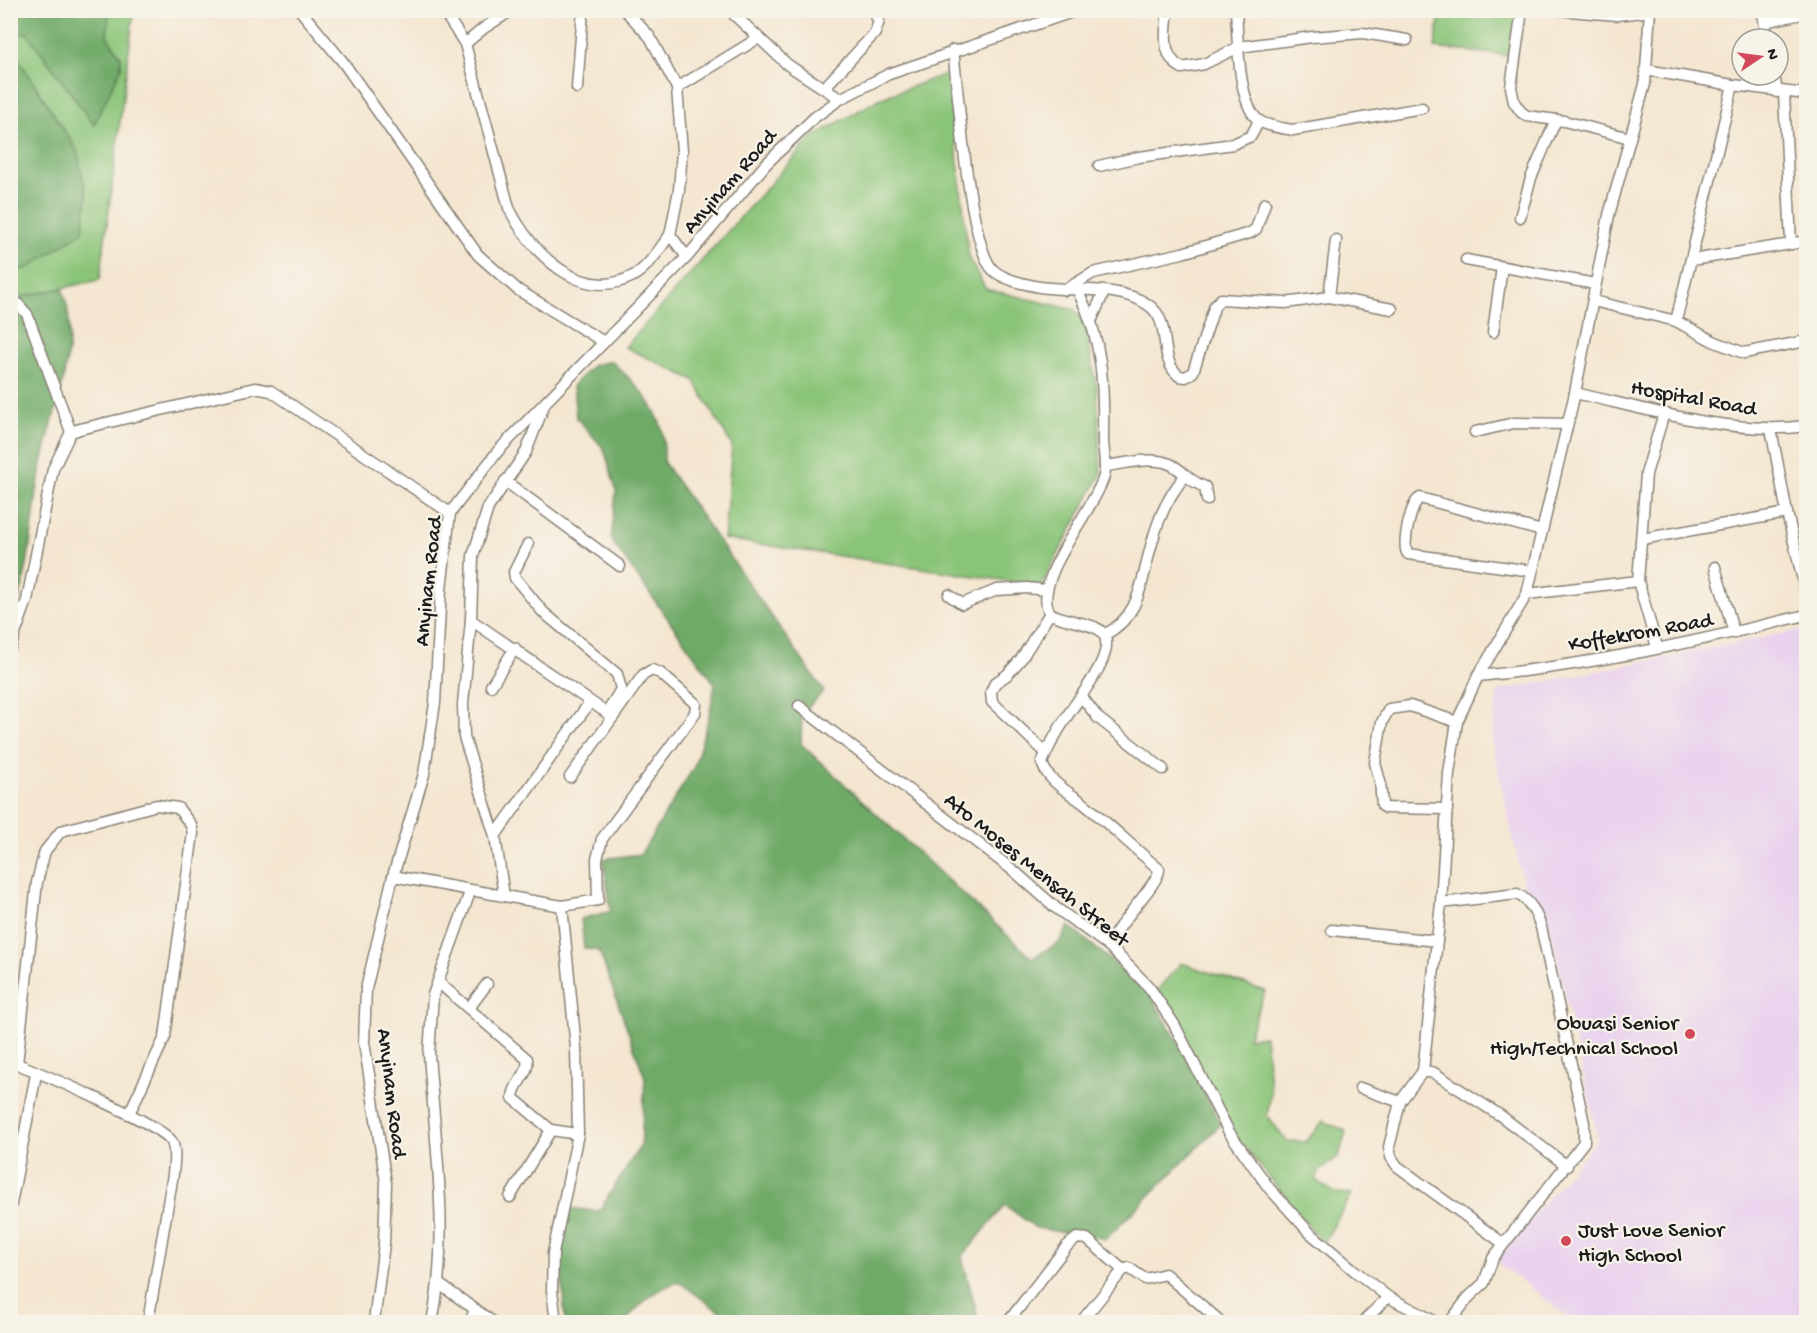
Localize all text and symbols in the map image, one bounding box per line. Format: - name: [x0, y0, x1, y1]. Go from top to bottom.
- north arrow: [1730, 27, 1790, 87]
- text: N: [1761, 47, 1782, 62]
- street label: Anyinam Road: [678, 123, 785, 240]
- street label: Hospital Road: [1629, 376, 1760, 424]
- street label: Anyinam Road: [410, 513, 450, 648]
- street label: Koffekrom Road: [1566, 608, 1717, 659]
- street label: Ato Moses Mensah Street: [937, 788, 1135, 955]
- place label: Obuasi Senior High/Technical School: [1490, 1012, 1680, 1063]
- street label: Anyinam Road: [369, 1027, 411, 1162]
- marker: Obuasi Senior High/Technical School: [1683, 1027, 1697, 1041]
- place label: Just Love Senior High School: [1578, 1219, 1726, 1270]
- marker: Just Love Senior High School: [1559, 1234, 1573, 1248]

